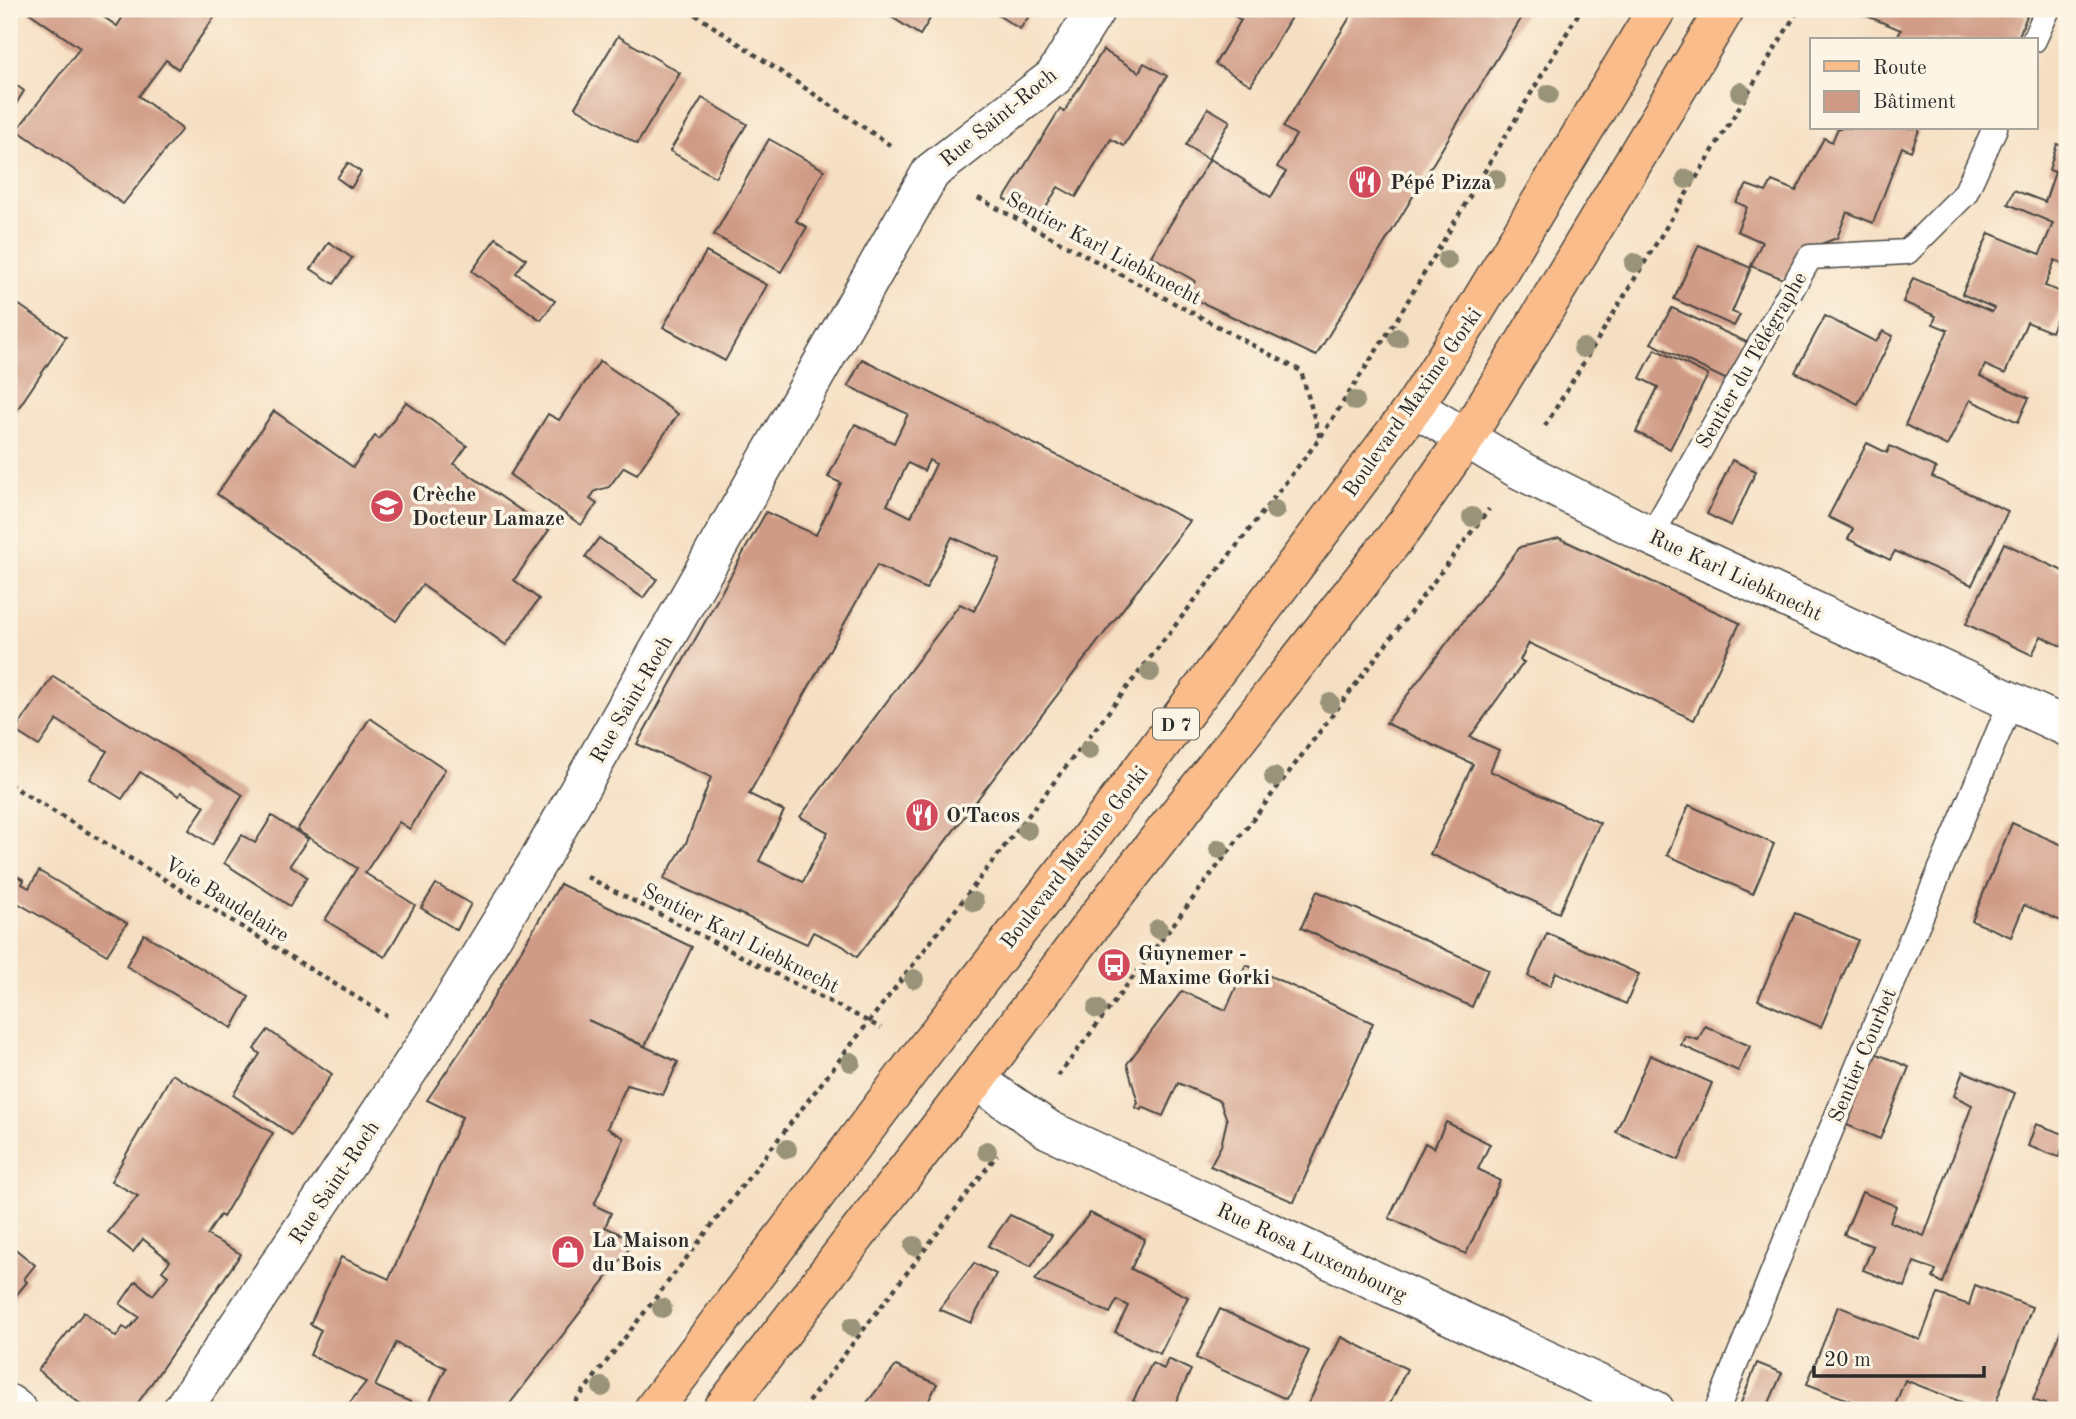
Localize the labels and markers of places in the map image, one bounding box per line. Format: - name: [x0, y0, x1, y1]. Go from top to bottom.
- restaurant icon: Pépé Pizza: [1346, 163, 1384, 201]
- place label: Pépé Pizza: [1390, 173, 1492, 194]
- place label: Crèche Docteur Lamaze: [412, 485, 565, 530]
- school or university icon: Crèche Docteur Lamaze: [368, 487, 406, 525]
- restaurant icon: O'Tacos: [903, 796, 941, 834]
- place label: O'Tacos: [946, 806, 1020, 827]
- place label: Guynemer - Maxime Gorki: [1138, 944, 1270, 989]
- bus stop icon: Guynemer - Maxime Gorki: [1095, 946, 1133, 984]
- place label: La Maison du Bois: [592, 1231, 689, 1276]
- shop icon: La Maison du Bois: [549, 1233, 587, 1271]

